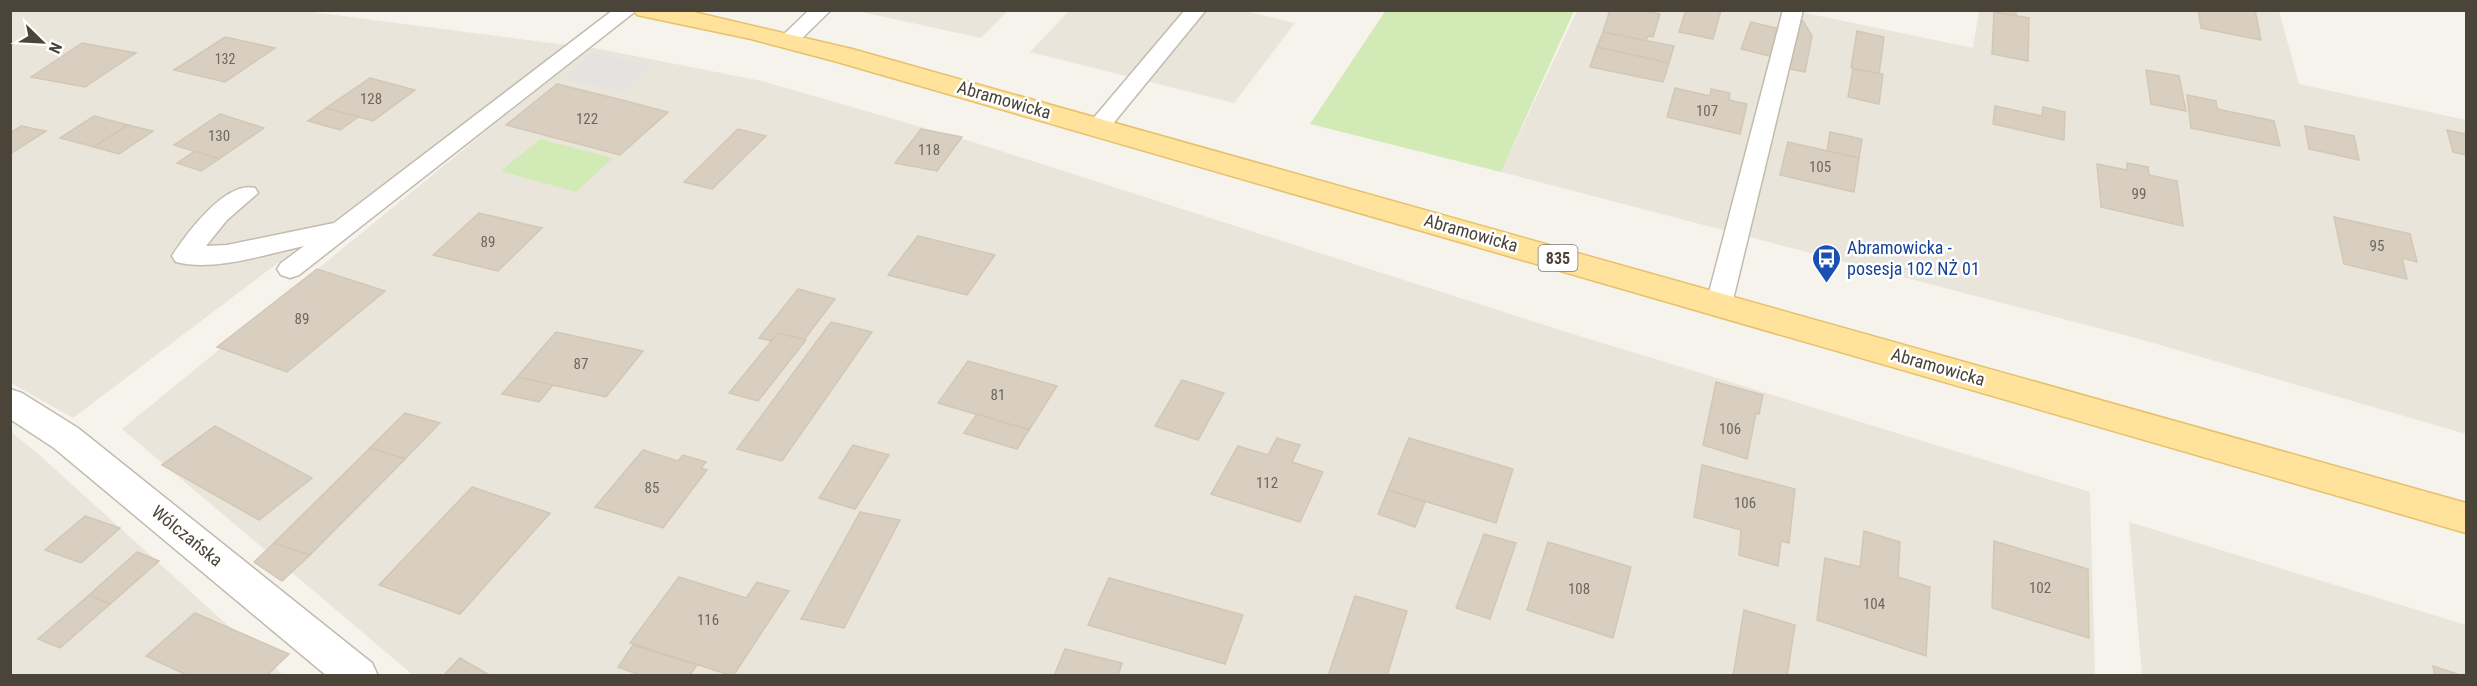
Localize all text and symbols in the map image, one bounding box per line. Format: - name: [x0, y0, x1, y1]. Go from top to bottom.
- north arrow: [12, 12, 72, 72]
- text: N: [45, 40, 66, 56]
- house number: 132: [215, 51, 235, 67]
- street label: Abramowicka: [955, 76, 1053, 123]
- house number: 128: [360, 90, 382, 108]
- house number: 107: [1696, 102, 1718, 120]
- house number: 122: [576, 110, 598, 128]
- house number: 130: [208, 127, 230, 145]
- house number: 118: [918, 141, 940, 159]
- house number: 105: [1809, 158, 1831, 176]
- house number: 99: [2132, 185, 2146, 203]
- street label: Abramowicka: [1422, 209, 1520, 256]
- house number: 89: [481, 233, 495, 251]
- place label: Abramowicka - posesja 102 NŻ 01: [1847, 237, 1980, 279]
- house number: 95: [2370, 237, 2384, 255]
- bus stop icon: Abramowicka - posesja 102 NŻ 01: [1810, 242, 1842, 284]
- road number: 835: [1538, 245, 1578, 271]
- house number: 89: [295, 310, 309, 328]
- street label: Abramowicka: [1889, 343, 1987, 390]
- house number: 87: [574, 355, 588, 373]
- house number: 81: [991, 386, 1005, 404]
- house number: 106: [1719, 420, 1741, 438]
- house number: 112: [1256, 474, 1278, 492]
- house number: 85: [645, 479, 659, 497]
- house number: 106: [1734, 494, 1756, 512]
- street label: Wólczańska: [148, 501, 227, 571]
- house number: 102: [2029, 579, 2051, 597]
- house number: 108: [1568, 580, 1590, 598]
- house number: 104: [1863, 595, 1885, 613]
- house number: 116: [697, 611, 719, 629]

